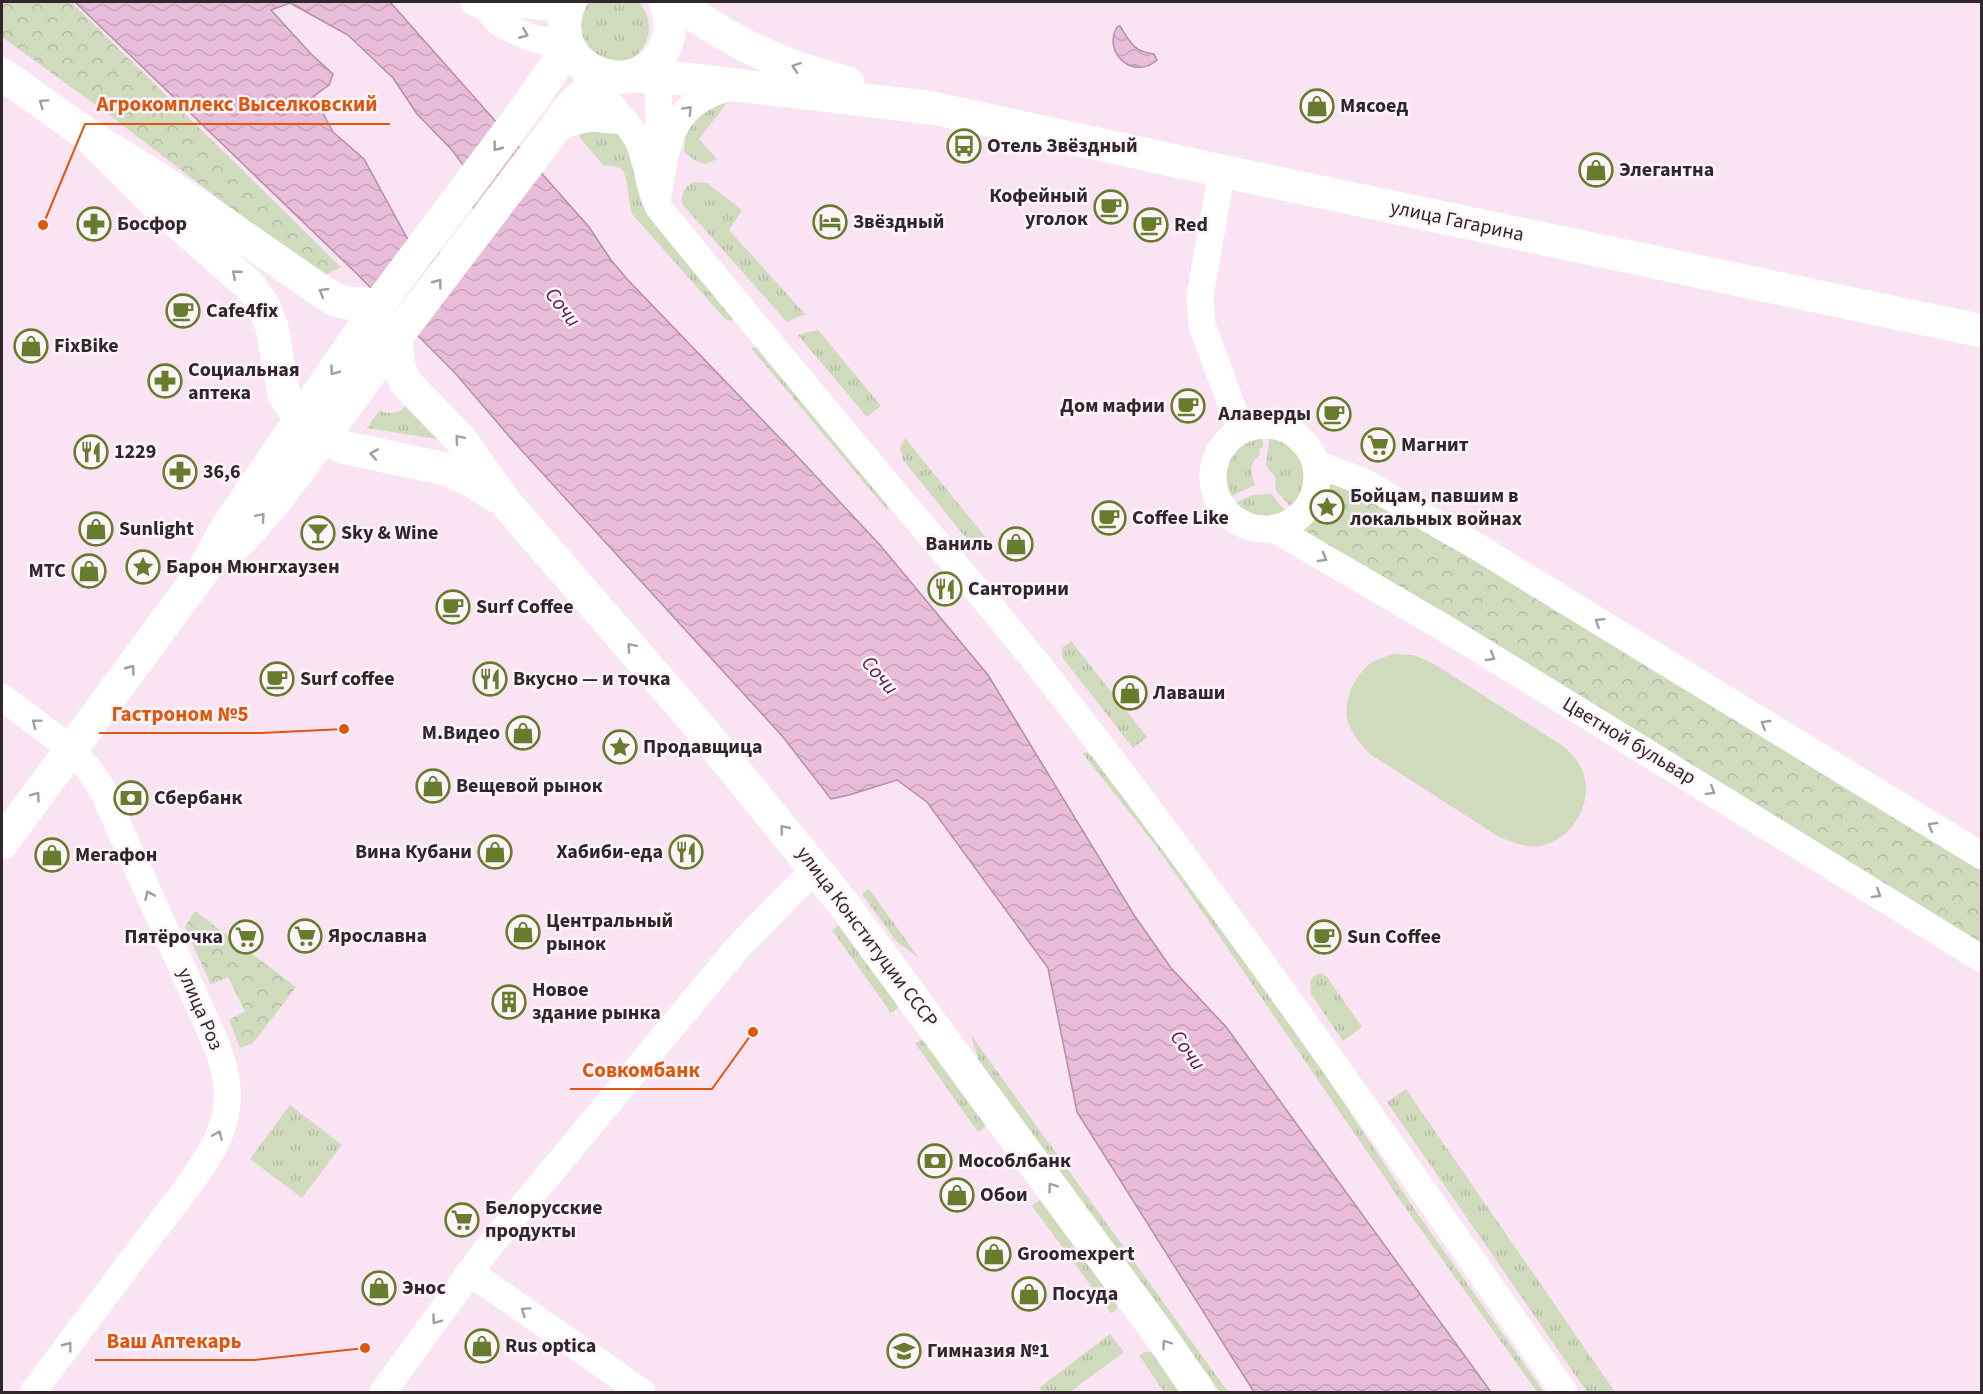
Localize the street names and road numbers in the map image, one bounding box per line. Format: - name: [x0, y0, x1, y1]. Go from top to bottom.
- street label: улица Гагарина: [1388, 193, 1526, 249]
- street label: Цветной бульвар: [1557, 690, 1701, 792]
- street label: улица Конституции СССР: [790, 841, 944, 1033]
- street label: улица Роз: [170, 964, 230, 1054]

